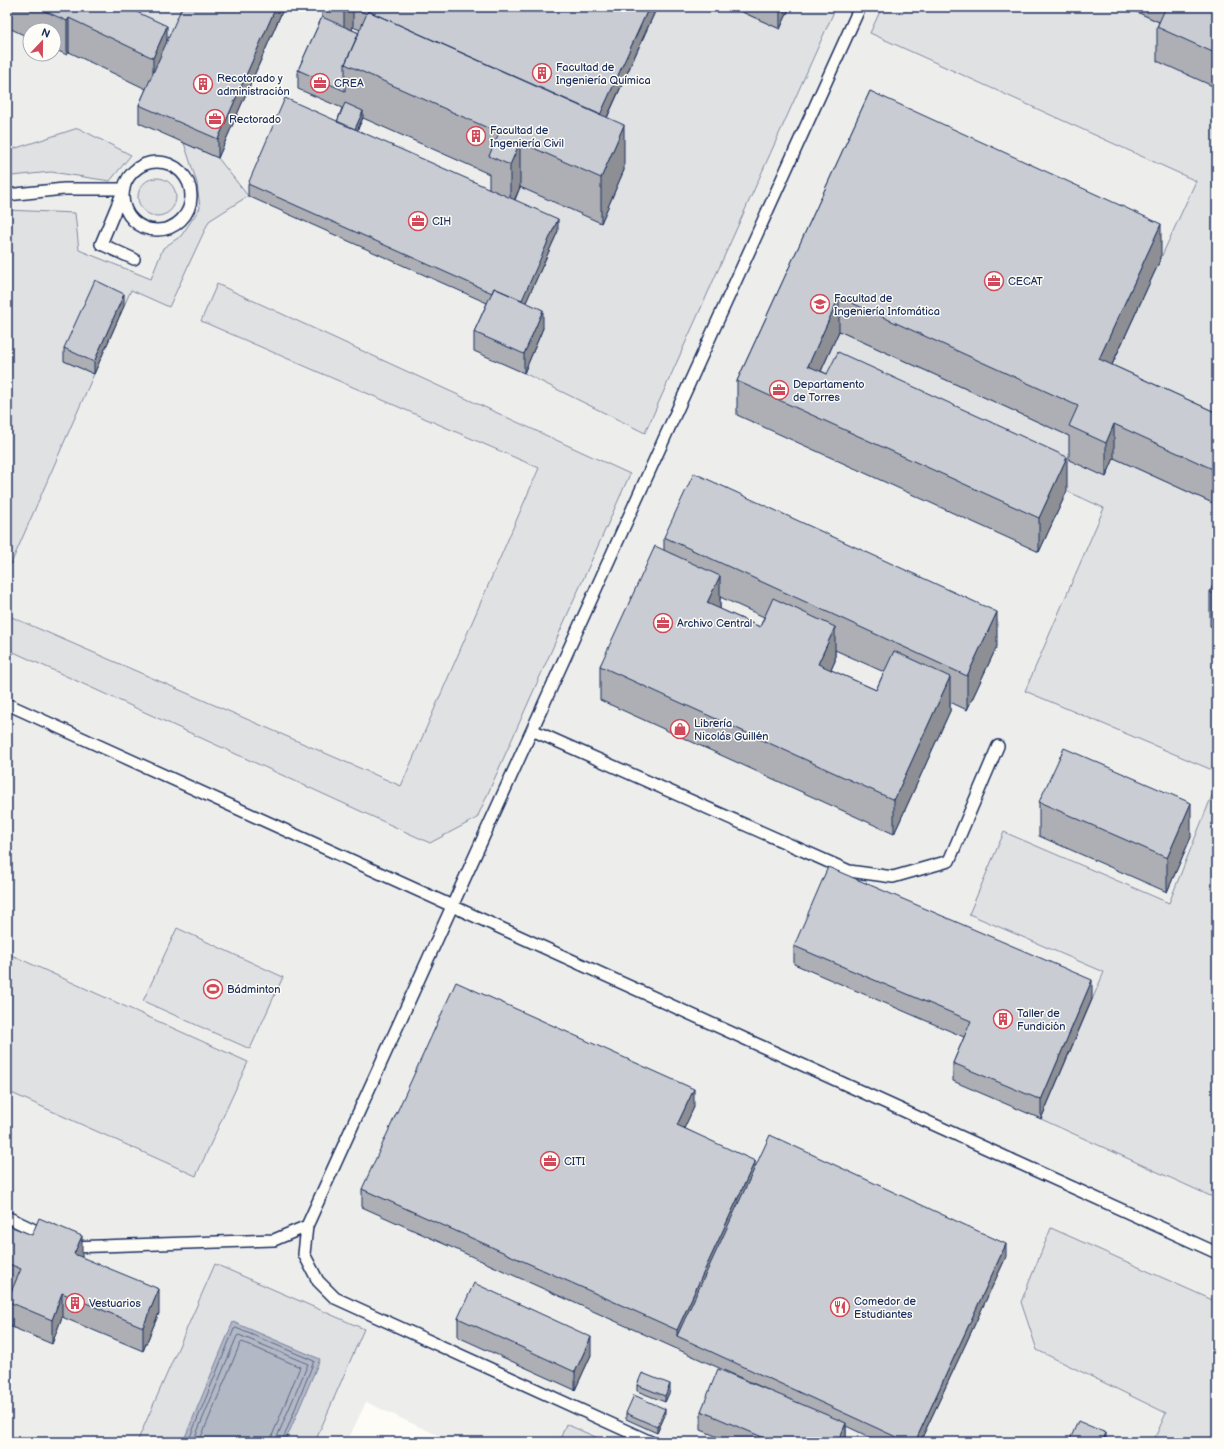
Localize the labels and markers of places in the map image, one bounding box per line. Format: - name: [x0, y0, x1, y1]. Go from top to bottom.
- place label: Facultad de Ingeniería Química: [556, 61, 651, 87]
- building icon: Facultad de Ingeniería Química: [531, 62, 553, 84]
- place label: Recotorado y administración: [217, 72, 290, 98]
- office icon: CREA: [309, 72, 331, 94]
- building icon: Recotorado y administración: [192, 73, 214, 95]
- place label: CREA: [334, 77, 364, 90]
- office icon: Rectorado: [204, 108, 226, 130]
- place label: Rectorado: [229, 113, 281, 126]
- place label: Facultad de Ingeniería Civil: [490, 124, 564, 150]
- building icon: Facultad de Ingeniería Civil: [465, 125, 487, 147]
- office icon: CIH: [407, 210, 429, 232]
- place label: CIH: [432, 215, 451, 228]
- office icon: CECAT: [983, 270, 1005, 292]
- place label: CECAT: [1008, 275, 1043, 288]
- place label: Facultad de Ingeniería Infomática: [834, 292, 940, 318]
- school or university icon: Facultad de Ingeniería Infomática: [809, 293, 831, 315]
- place label: Departamento de Torres: [793, 378, 864, 404]
- office icon: Departamento de Torres: [768, 379, 790, 401]
- office icon: Archivo Central: [652, 612, 674, 634]
- place label: Archivo Central: [677, 617, 752, 630]
- place label: Librería Nicolás Guillén: [694, 717, 769, 743]
- shop icon: Librería Nicolás Guillén: [669, 718, 691, 740]
- sports icon: Bádminton: [202, 978, 224, 1000]
- place label: Bádminton: [227, 983, 280, 996]
- place label: Taller de Fundición: [1017, 1007, 1066, 1033]
- building icon: Taller de Fundición: [992, 1008, 1014, 1030]
- office icon: CITI: [539, 1150, 561, 1172]
- place label: CITI: [564, 1155, 586, 1168]
- building icon: Vestuarios: [64, 1292, 86, 1314]
- place label: Comedor de Estudiantes: [854, 1295, 916, 1321]
- restaurant icon: Comedor de Estudiantes: [829, 1296, 851, 1318]
- place label: Vestuarios: [89, 1297, 141, 1310]

